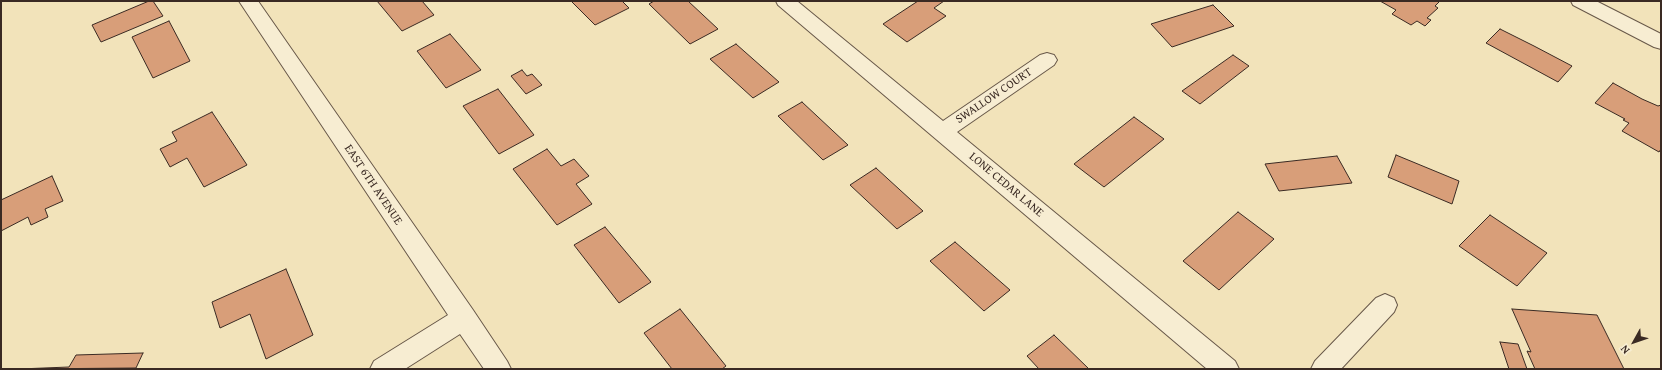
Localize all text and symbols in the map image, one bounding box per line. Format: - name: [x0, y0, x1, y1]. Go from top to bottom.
- street label: SWALLOW COURT: [953, 65, 1035, 127]
- street label: EAST 6TH AVENUE: [341, 142, 405, 228]
- street label: LONE CEDAR LANE: [966, 150, 1046, 220]
- north arrow: [1614, 322, 1654, 362]
- text: N: [1616, 342, 1633, 358]

